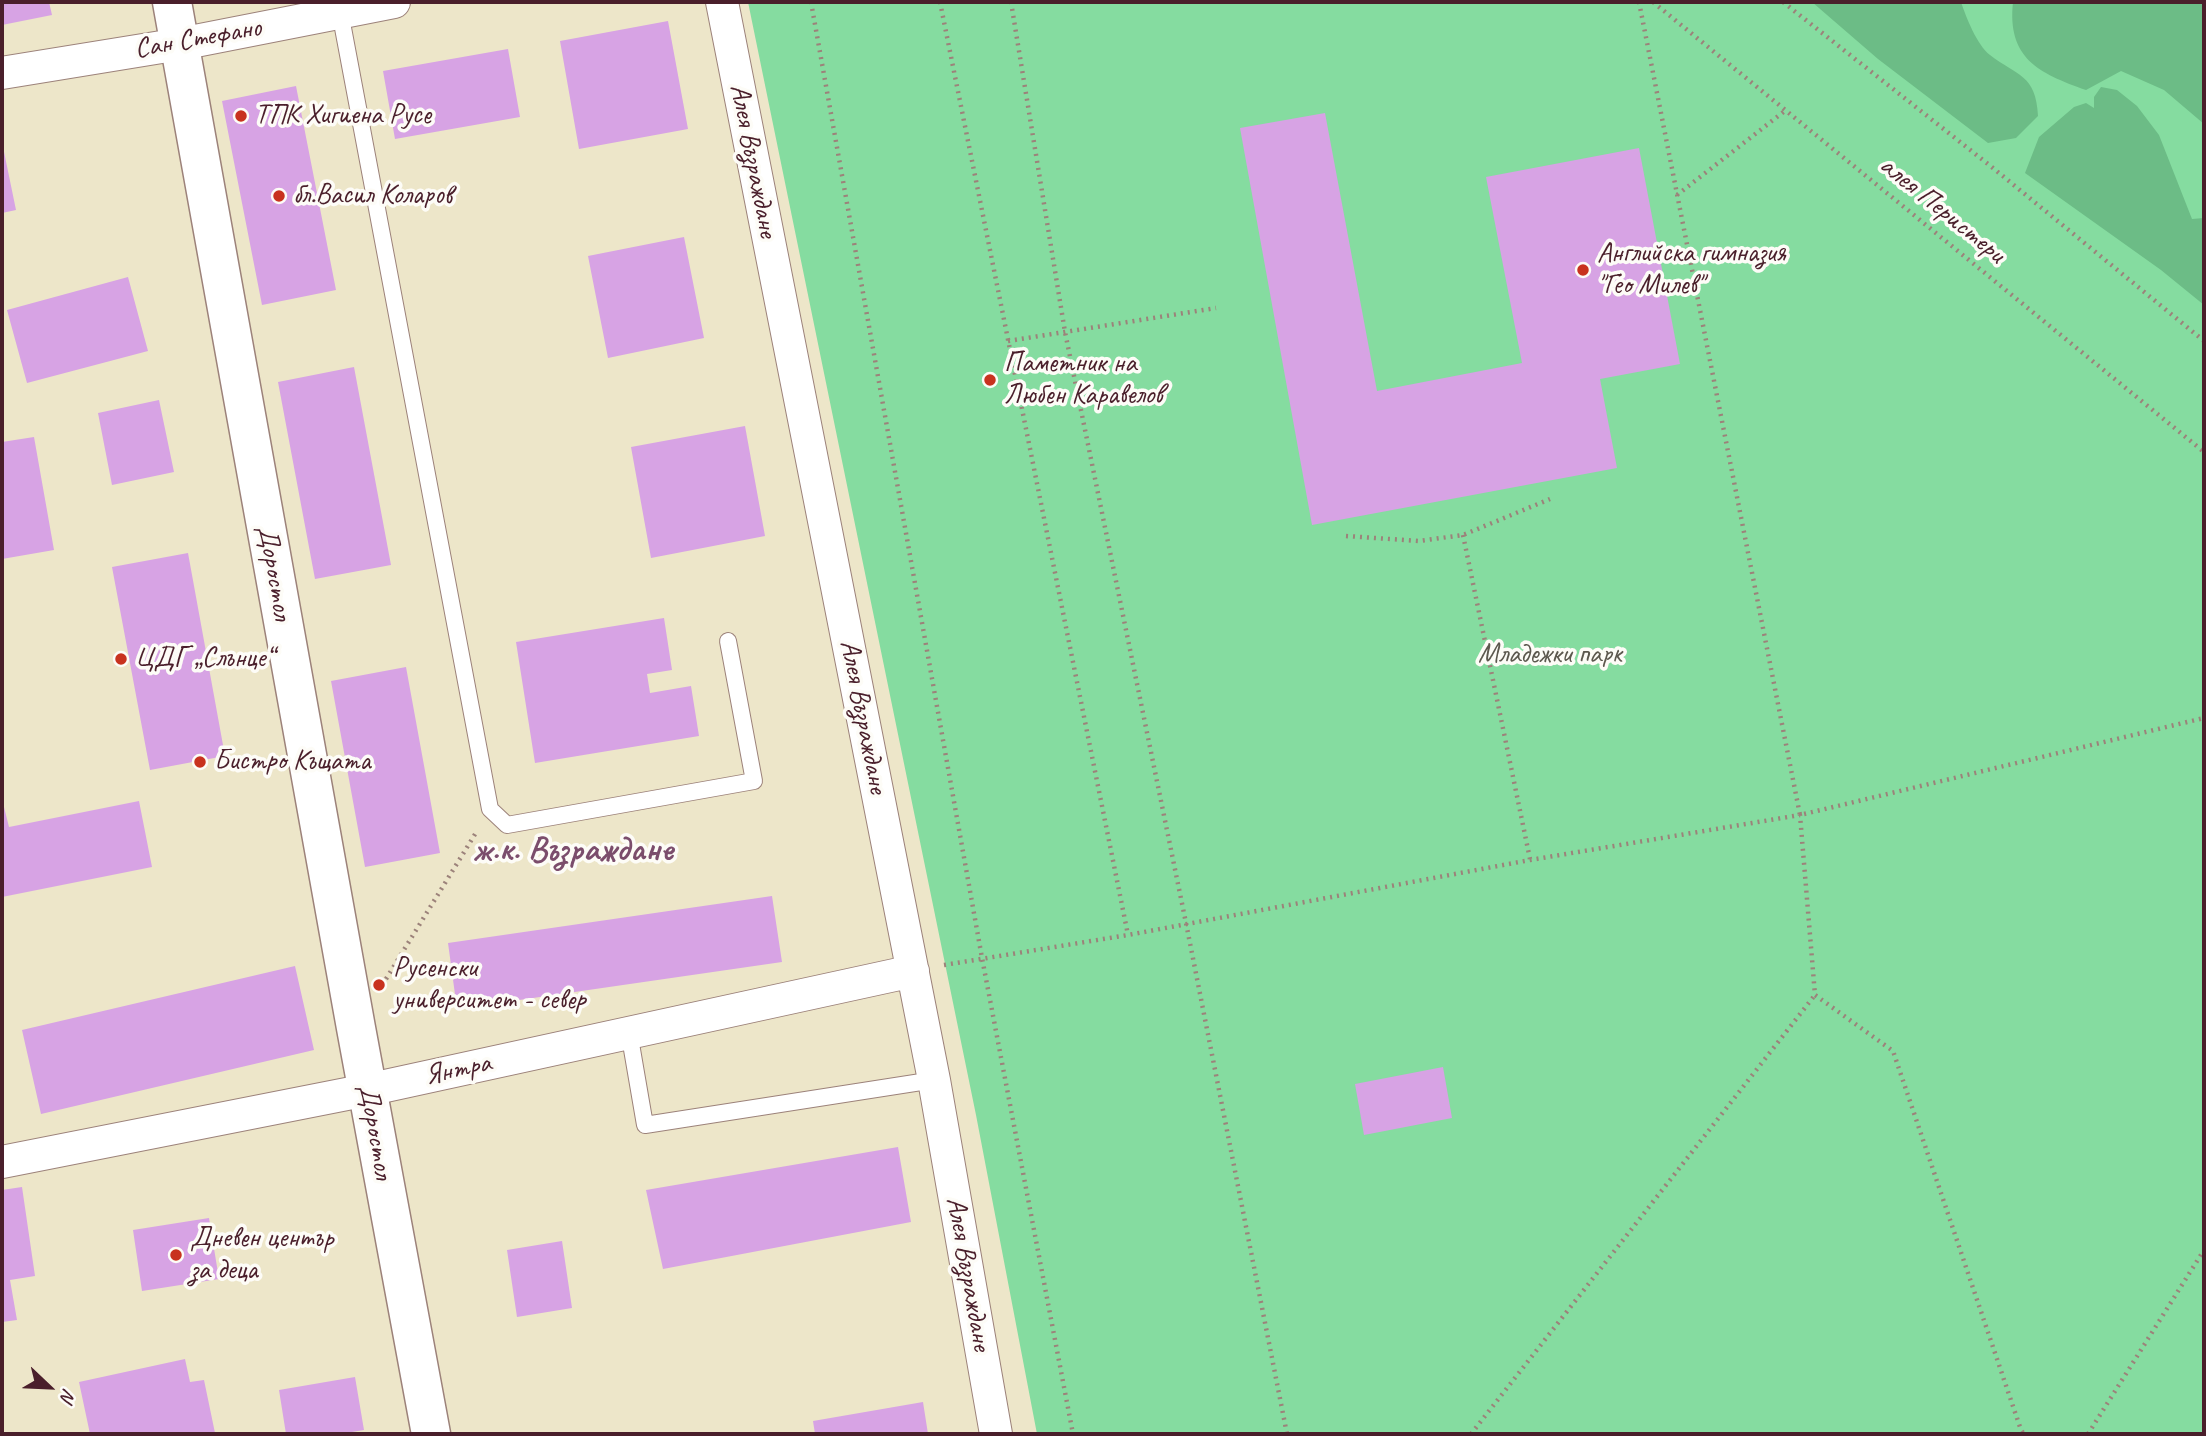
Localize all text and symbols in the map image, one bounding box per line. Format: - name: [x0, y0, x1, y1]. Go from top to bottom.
- street label: Сан Стефано: [132, 11, 264, 67]
- street label: Алея Възраждане: [722, 81, 784, 241]
- place label: ТПК Хигиена Русе: [255, 99, 431, 133]
- marker: ТПК Хигиена Русе: [233, 108, 249, 124]
- street label: алея Перистери: [1872, 149, 2012, 271]
- place label: бл.Васил Коларов: [293, 179, 452, 213]
- marker: бл.Васил Коларов: [271, 188, 287, 204]
- place label: Aнглийска гимназия "Гео Милев": [1597, 237, 1786, 303]
- marker: Aнглийска гимназия "Гео Милев": [1575, 262, 1591, 278]
- place label: Паметник на Любен Каравелов: [1004, 347, 1163, 413]
- marker: Паметник на Любен Каравелов: [982, 372, 998, 388]
- street label: Доростол: [249, 523, 299, 623]
- street label: Алея Възраждане: [832, 637, 894, 797]
- park label: Младежки парк: [1478, 638, 1622, 672]
- place label: ЦДГ „Слънце“: [135, 642, 273, 676]
- marker: ЦДГ „Слънце“: [113, 651, 129, 667]
- place label: Бистро Къщата: [214, 745, 370, 779]
- marker: Бистро Къщата: [192, 754, 208, 770]
- district label: ж.к. Възраждане: [473, 830, 673, 872]
- place label: Русенски университет - север: [393, 952, 586, 1018]
- marker: Русенски университет - север: [371, 977, 387, 993]
- street label: Янтра: [422, 1047, 494, 1093]
- street label: Доростол: [350, 1082, 400, 1182]
- street label: Алея Възраждане: [938, 1194, 998, 1354]
- place label: Дневен център за деца: [190, 1222, 334, 1288]
- marker: Дневен център за деца: [168, 1247, 184, 1263]
- north arrow: [14, 1352, 84, 1422]
- text: N: [55, 1385, 82, 1405]

